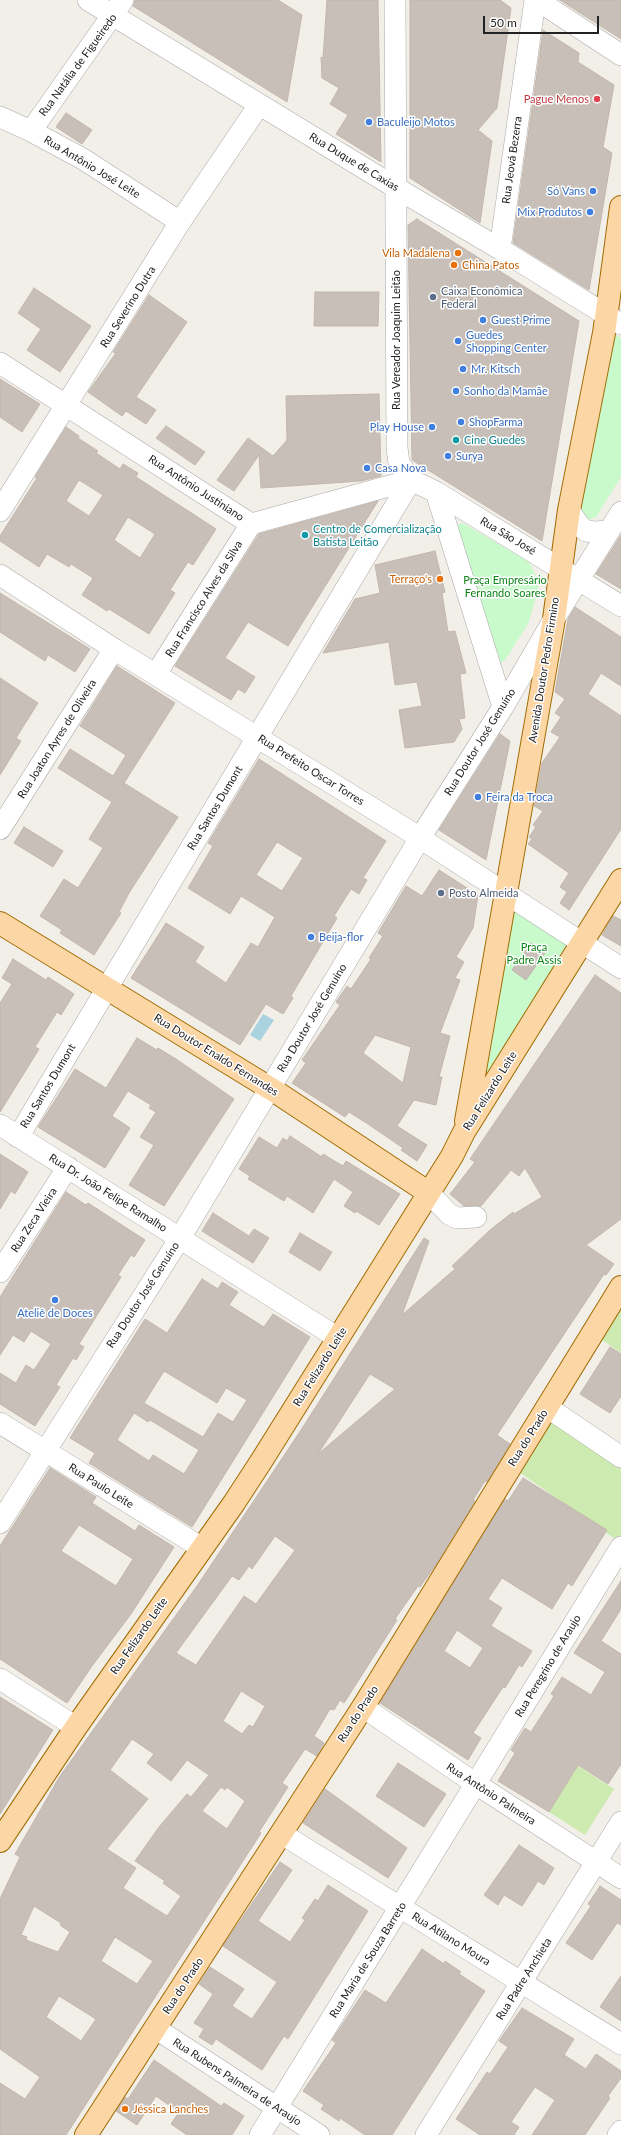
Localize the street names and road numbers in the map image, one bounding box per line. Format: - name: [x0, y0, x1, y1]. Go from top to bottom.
- street label: Rua Natália de Figueiredo: [36, 11, 120, 119]
- street label: Rua Jeová Bezerra: [499, 115, 525, 205]
- street label: Rua Duque de Caxias: [307, 130, 401, 194]
- street label: Rua Antônio José Leite: [41, 133, 143, 201]
- street label: Rua Severino Dutra: [98, 264, 158, 350]
- street label: Rua Vereador Joaquim Leitão: [389, 270, 403, 410]
- street label: Rua Antônio Justiniano: [146, 452, 246, 524]
- street label: Rua São José: [478, 514, 538, 558]
- street label: Rua Francisco Alves da Silva: [163, 538, 245, 660]
- street label: Avenida Doutor Pedro Firmino: [526, 596, 562, 744]
- street label: Rua Joaton Ayres de Oliveira: [15, 677, 99, 801]
- street label: Rua Doutor José Genuíno: [442, 686, 518, 798]
- street label: Rua Prefeito Oscar Torres: [255, 732, 367, 808]
- street label: Rua Santos Dumont: [185, 763, 245, 853]
- street label: Rua Doutor José Genuíno: [274, 962, 350, 1074]
- street label: Rua Doutor Enaldo Fernandes: [151, 1011, 281, 1099]
- street label: Rua Santos Dumont: [18, 1041, 78, 1131]
- street label: Rua Felizardo Leite: [460, 1049, 520, 1133]
- street label: Rua Dr. João Felipe Ramalho: [46, 1151, 170, 1235]
- street label: Rua Zeca Vieira: [8, 1185, 60, 1255]
- street label: Rua Doutor José Genuíno: [104, 1239, 182, 1351]
- street label: Rua Felizardo Leite: [290, 1325, 350, 1409]
- street label: Rua do Prado: [505, 1407, 551, 1469]
- street label: Rua Paulo Leite: [66, 1461, 136, 1511]
- street label: Rua Felizardo Leite: [108, 1595, 170, 1677]
- street label: Rua Peregrino de Araujo: [512, 1612, 584, 1720]
- street label: Rua do Prado: [335, 1683, 381, 1745]
- street label: Rua Antônio Palmeira: [444, 1760, 538, 1828]
- street label: Rua Maria de Souza Barreto: [327, 1900, 409, 2020]
- street label: Rua Atilano Moura: [409, 1910, 493, 1968]
- street label: Rua Padre Anchieta: [493, 1936, 555, 2022]
- street label: Rua do Prado: [160, 1955, 206, 2017]
- street label: Rua Rubens Palmeira de Araujo: [170, 2036, 304, 2128]

